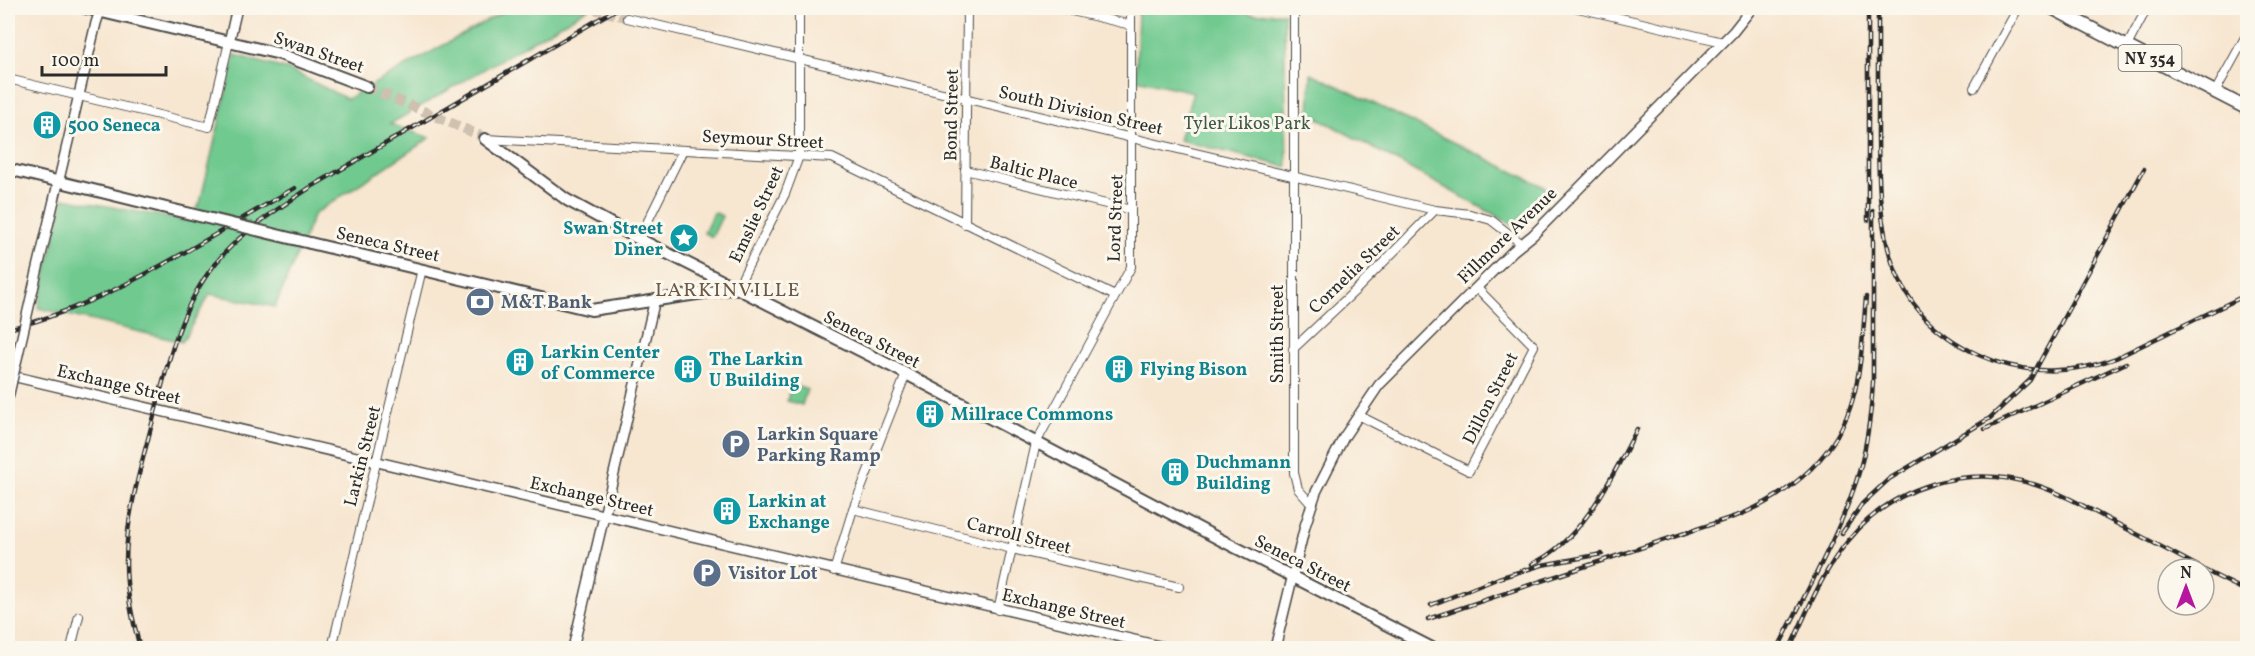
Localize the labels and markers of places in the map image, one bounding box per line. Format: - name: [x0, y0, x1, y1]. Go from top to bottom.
- building icon: 500 Seneca: [31, 109, 63, 141]
- place label: 500 Seneca: [68, 114, 161, 139]
- place label: Swan Street Diner: [563, 217, 663, 263]
- place icon: Swan Street Diner: [668, 222, 700, 254]
- bank icon: M&T Bank: [464, 286, 496, 318]
- place label: M&T Bank: [501, 291, 592, 316]
- place label: Larkin Center of Commerce: [541, 341, 660, 387]
- building icon: Larkin Center of Commerce: [504, 346, 536, 378]
- place label: The Larkin U Building: [709, 348, 803, 394]
- building icon: The Larkin U Building: [672, 353, 704, 385]
- building icon: Flying Bison: [1103, 353, 1135, 385]
- place label: Flying Bison: [1140, 358, 1247, 383]
- building icon: Millrace Commons: [914, 398, 946, 430]
- place label: Millrace Commons: [951, 403, 1113, 428]
- place label: Larkin Square Parking Ramp: [757, 423, 881, 469]
- parking icon: Larkin Square Parking Ramp: [720, 428, 752, 460]
- place label: Duchmann Building: [1196, 451, 1291, 497]
- building icon: Duchmann Building: [1159, 456, 1191, 488]
- place label: Larkin at Exchange: [748, 490, 830, 536]
- building icon: Larkin at Exchange: [711, 495, 743, 527]
- parking icon: Visitor Lot: [691, 557, 723, 589]
- place label: Visitor Lot: [728, 562, 818, 587]

